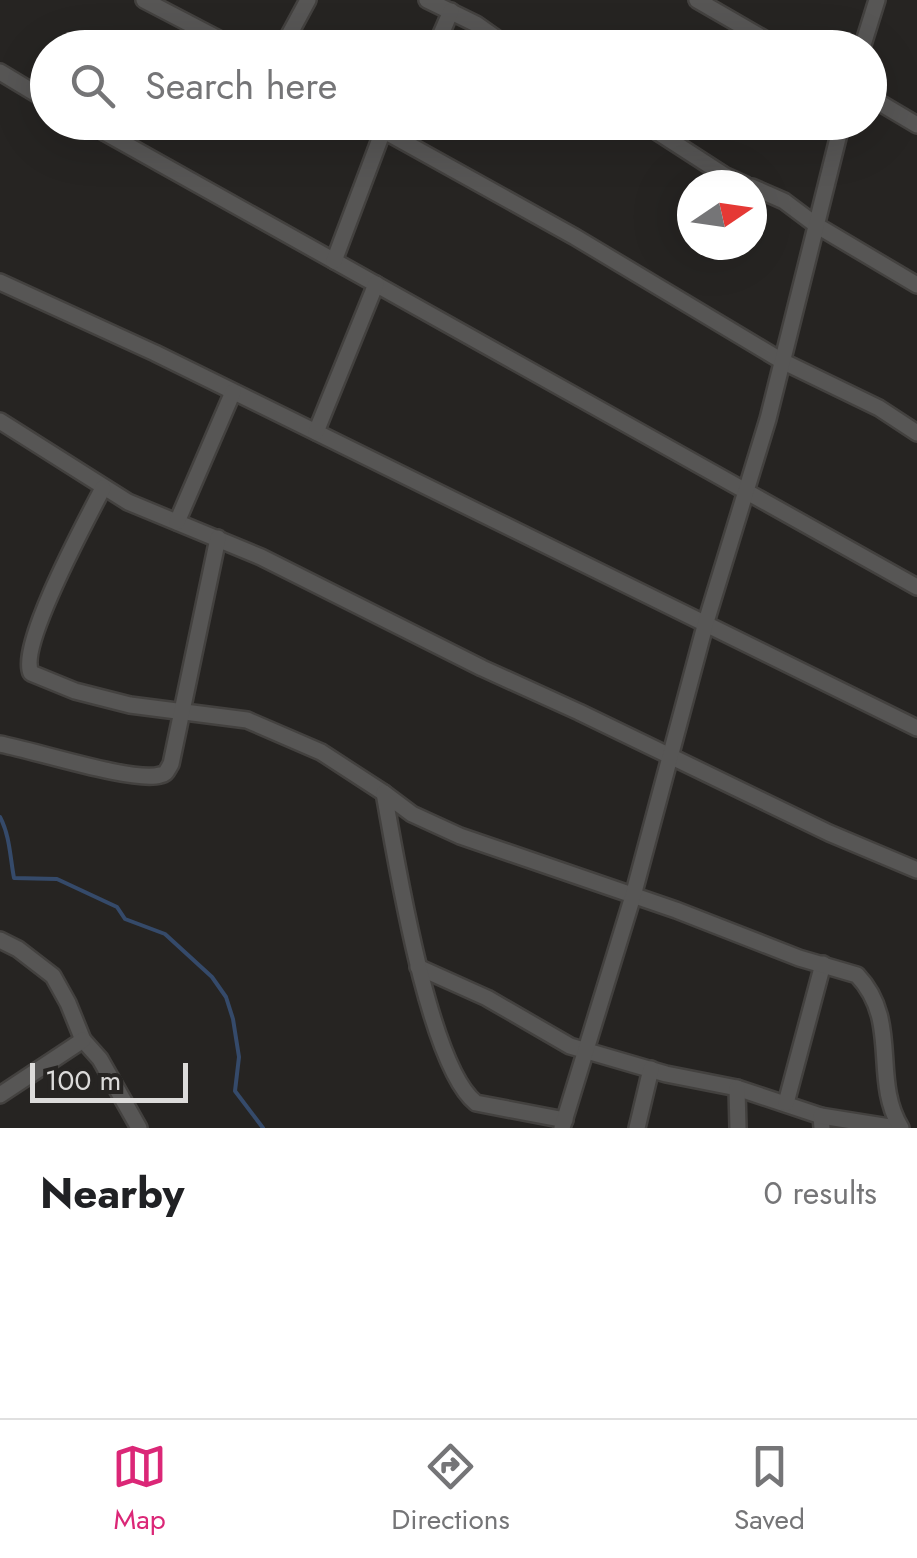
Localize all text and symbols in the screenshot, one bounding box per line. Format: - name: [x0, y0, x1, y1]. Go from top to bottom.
- search box: [30, 30, 887, 140]
- icon: search: [65, 58, 120, 113]
- text: Search here: [145, 58, 337, 113]
- north arrow: [677, 170, 767, 260]
- scale bar: [30, 1058, 188, 1102]
- text: 100 m: [45, 1060, 121, 1101]
- text: Nearby: [40, 1163, 184, 1224]
- text: 0 results: [764, 1170, 877, 1216]
- tab: Map: [112, 1439, 167, 1540]
- tab: Directions: [391, 1439, 510, 1540]
- tab: Saved: [734, 1439, 805, 1540]

